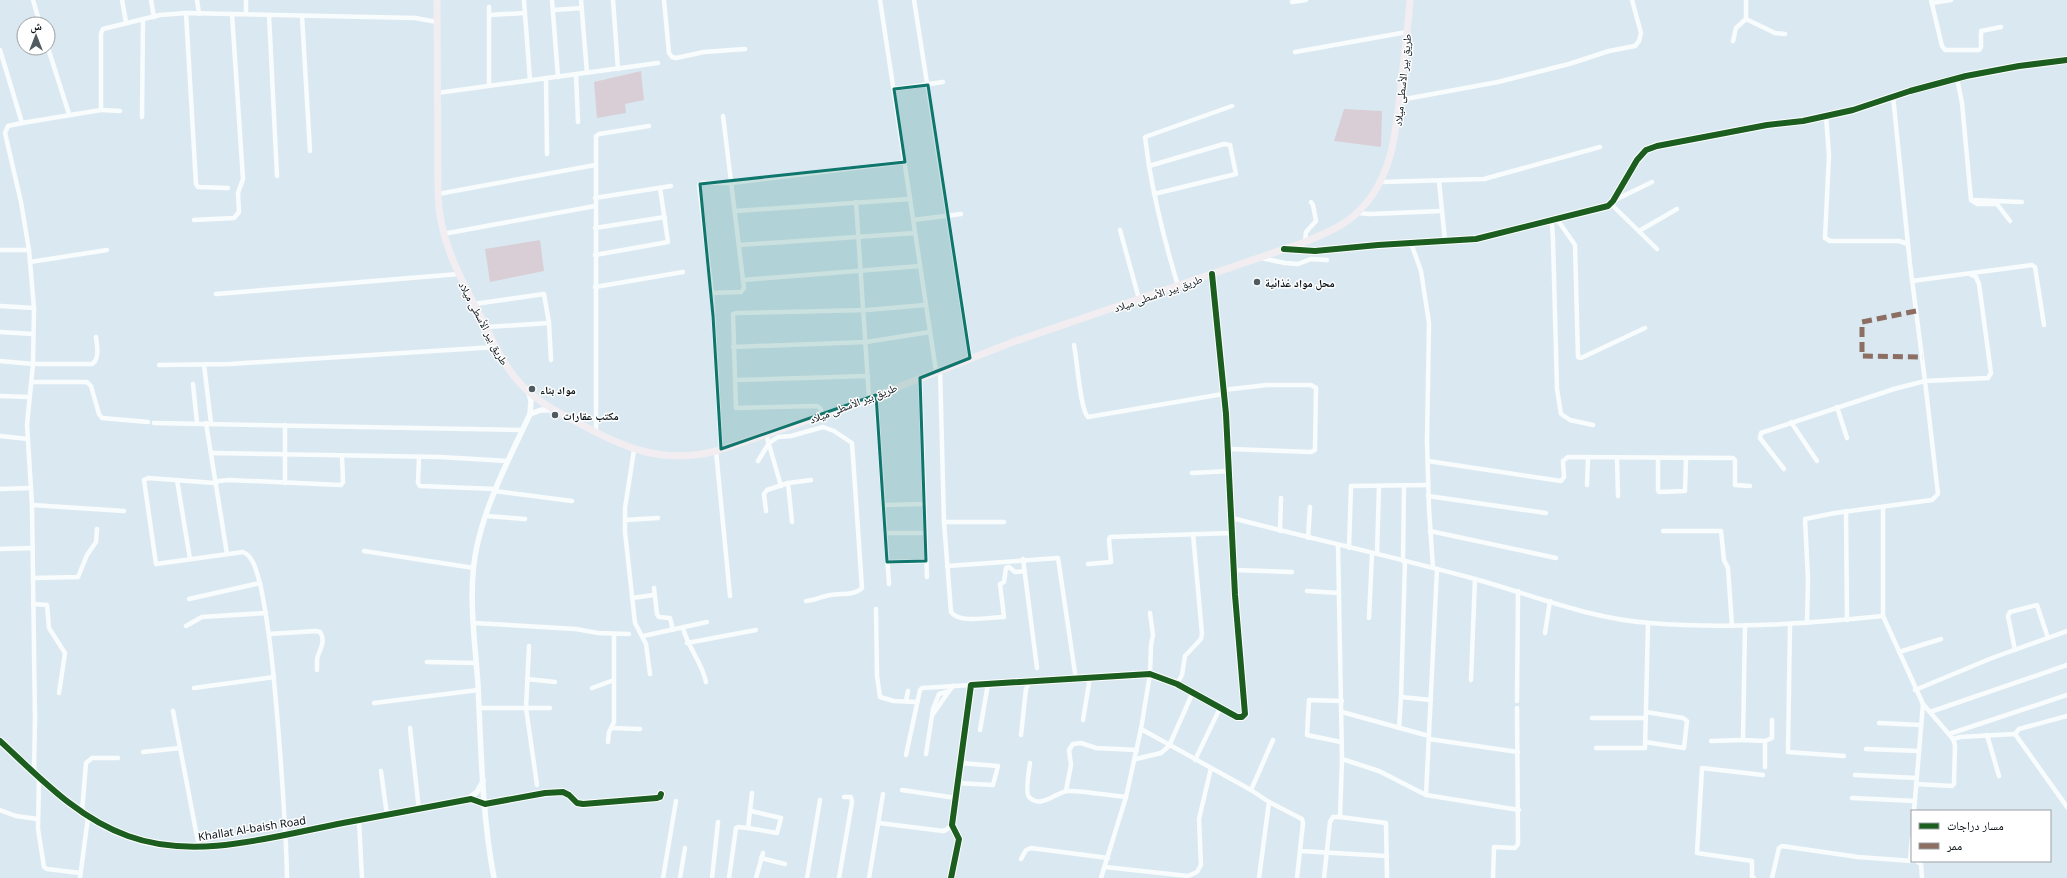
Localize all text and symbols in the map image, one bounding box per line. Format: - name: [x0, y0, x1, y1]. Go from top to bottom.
- north arrow: [16, 16, 56, 56]
- text: ش: [30, 18, 42, 34]
- street label: طريق بير الأسطى ميلاد: [1390, 33, 1414, 127]
- street label: طريق بير الأسطى ميلاد: [1112, 271, 1204, 315]
- place label: محل مواد غذائية: [1265, 275, 1335, 291]
- marker: محل مواد غذائية: [1252, 277, 1262, 287]
- street label: طريق بير الأسطى ميلاد: [456, 278, 512, 368]
- street label: طريق بير الأسطى ميلاد: [807, 379, 899, 427]
- place label: مواد بناء: [540, 382, 576, 397]
- marker: مواد بناء: [527, 384, 537, 394]
- place label: مكتب عقارات: [563, 408, 619, 423]
- marker: مكتب عقارات: [550, 410, 560, 420]
- legend: [1911, 810, 2051, 862]
- street label: Khallat Al-baish Road: [197, 812, 307, 844]
- text: مسار دراجات: [1947, 817, 2004, 834]
- text: ممر: [1946, 837, 1962, 854]

